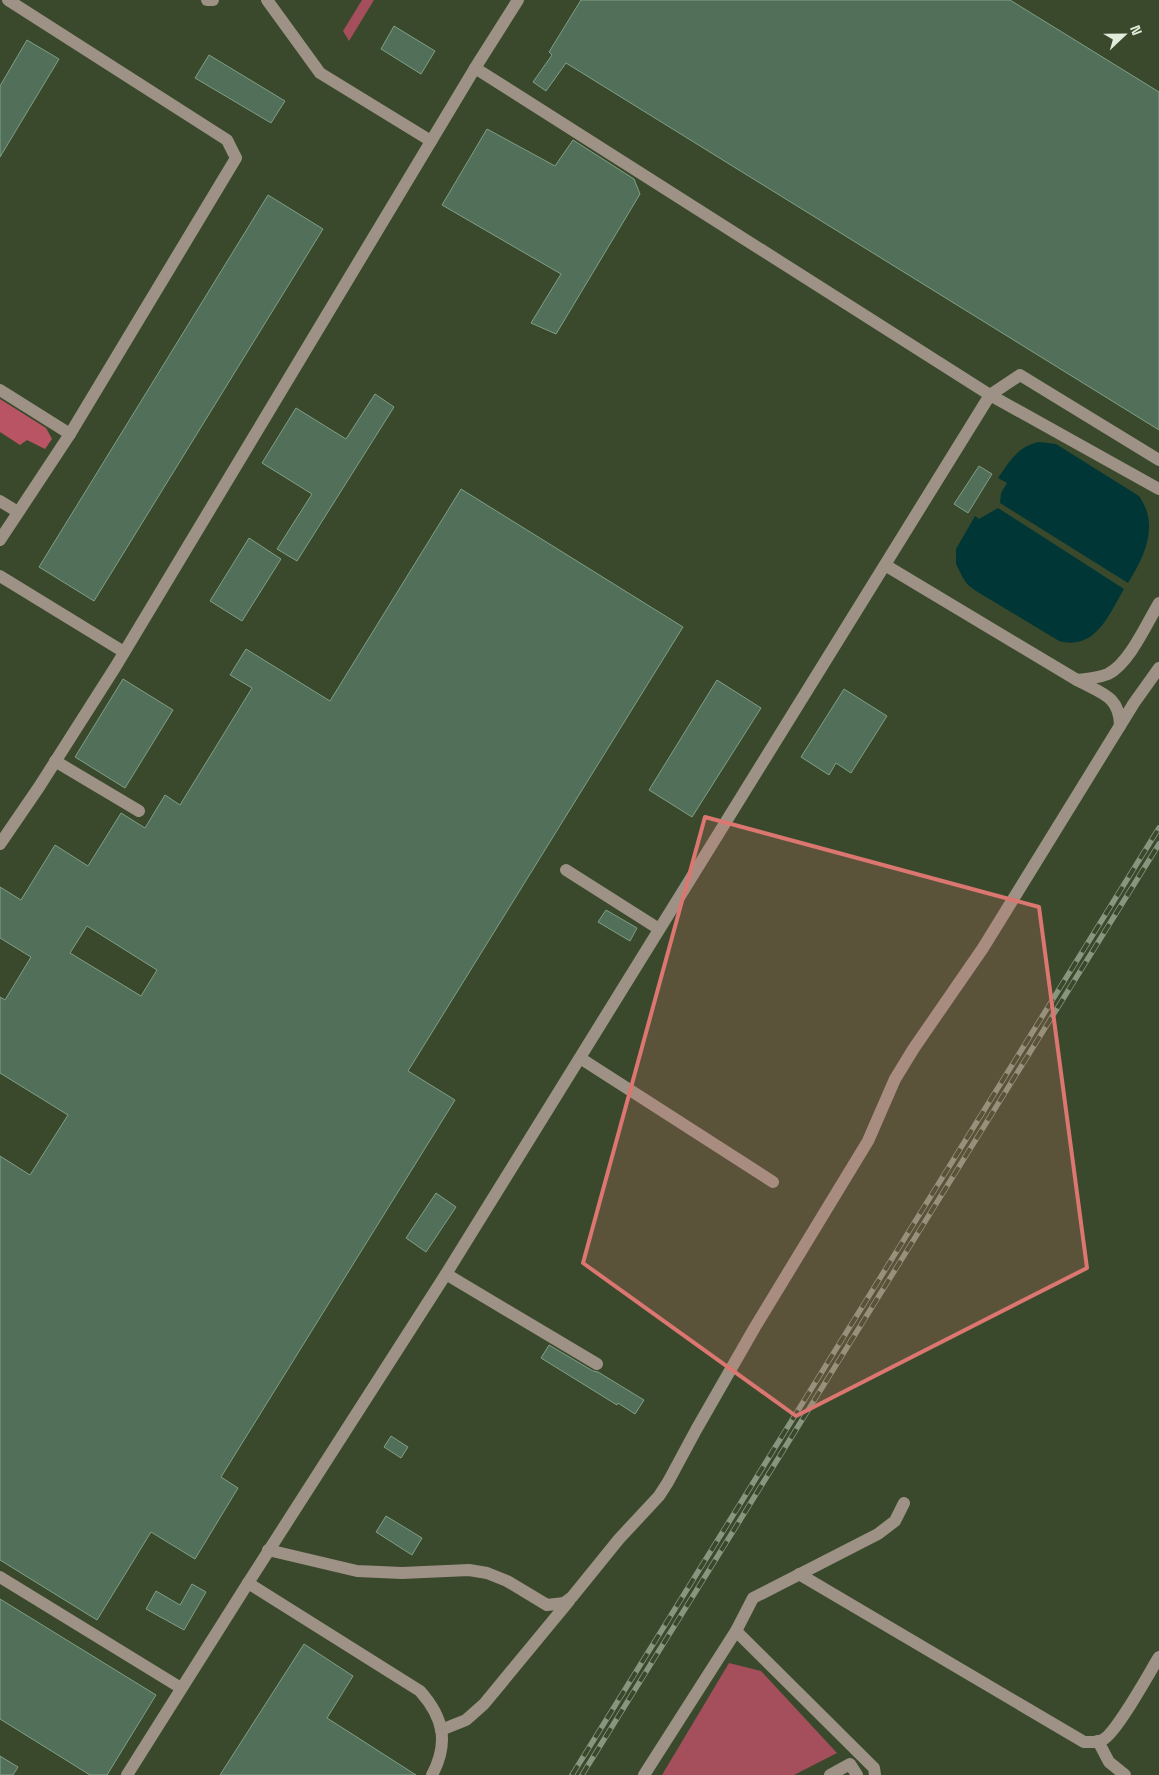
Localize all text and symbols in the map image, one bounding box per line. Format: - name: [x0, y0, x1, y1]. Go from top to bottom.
- north arrow: [1099, 10, 1149, 60]
- text: N: [1126, 22, 1146, 38]

